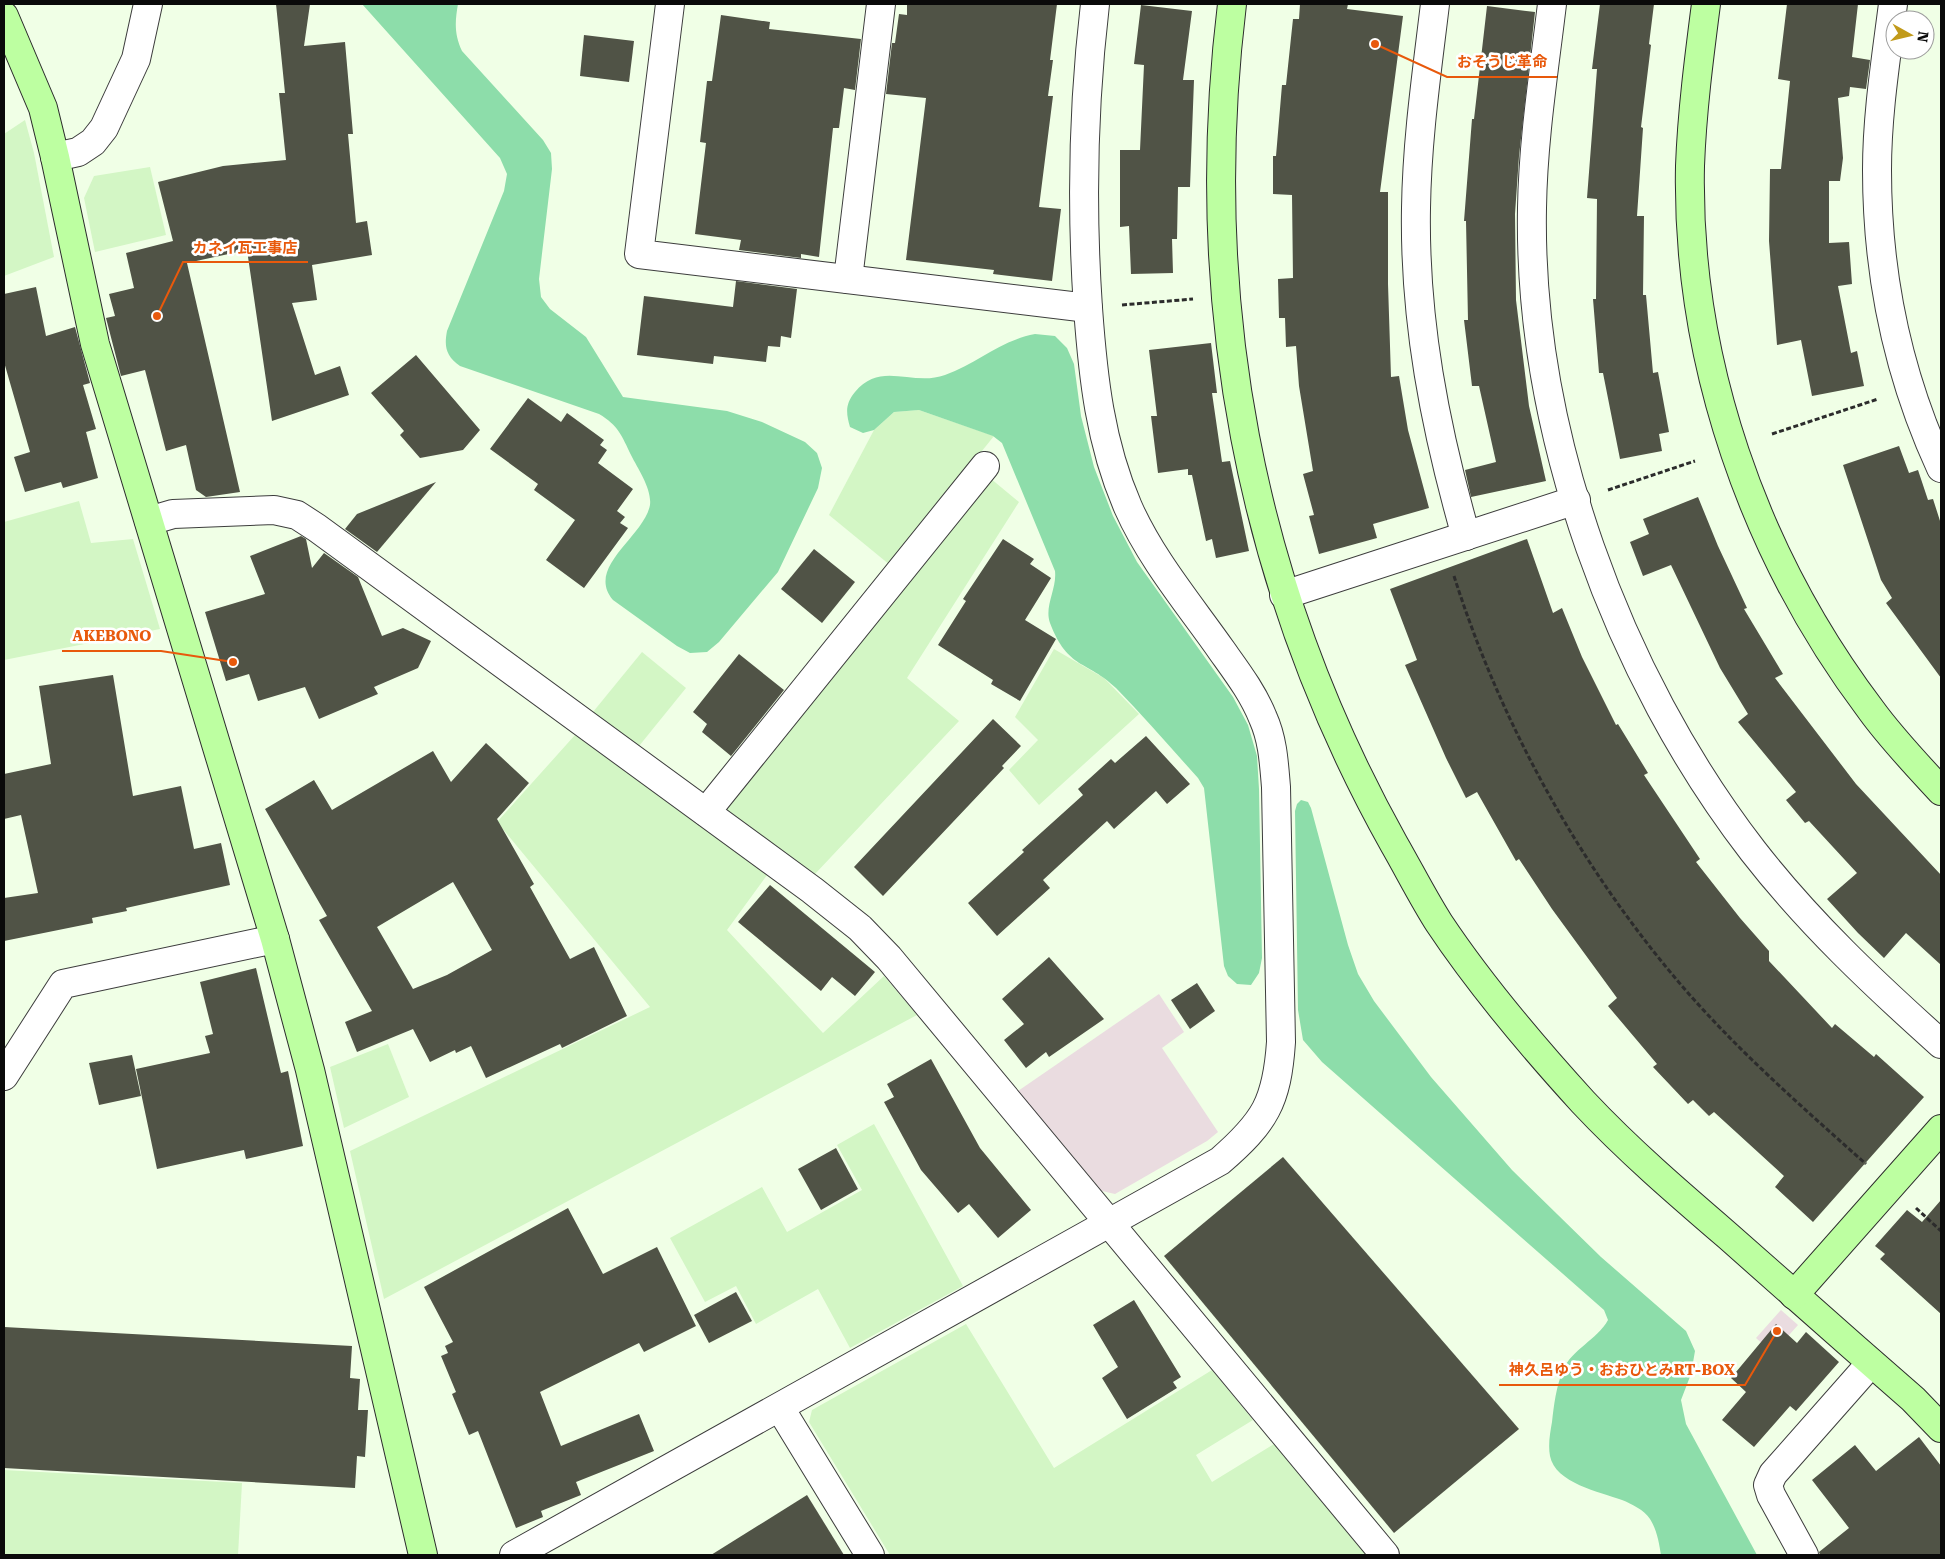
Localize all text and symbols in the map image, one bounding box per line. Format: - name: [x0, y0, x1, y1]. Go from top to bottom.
- north arrow: [1885, 10, 1935, 60]
- text: N: [1914, 30, 1932, 43]
- callout: おそうじ革命: [1447, 47, 1557, 77]
- text: おそうじ革命: [1457, 53, 1548, 71]
- callout: カネイ瓦工事店: [183, 232, 308, 262]
- text: カネイ瓦工事店: [192, 239, 298, 257]
- callout: AKEBONO: [62, 621, 161, 651]
- text: AKEBONO: [73, 627, 151, 645]
- callout: 神久呂ゆう・おおひとみRT-BOX: [1499, 1355, 1745, 1385]
- text: 神久呂ゆう・おおひとみRT-BOX: [1508, 1361, 1735, 1379]

